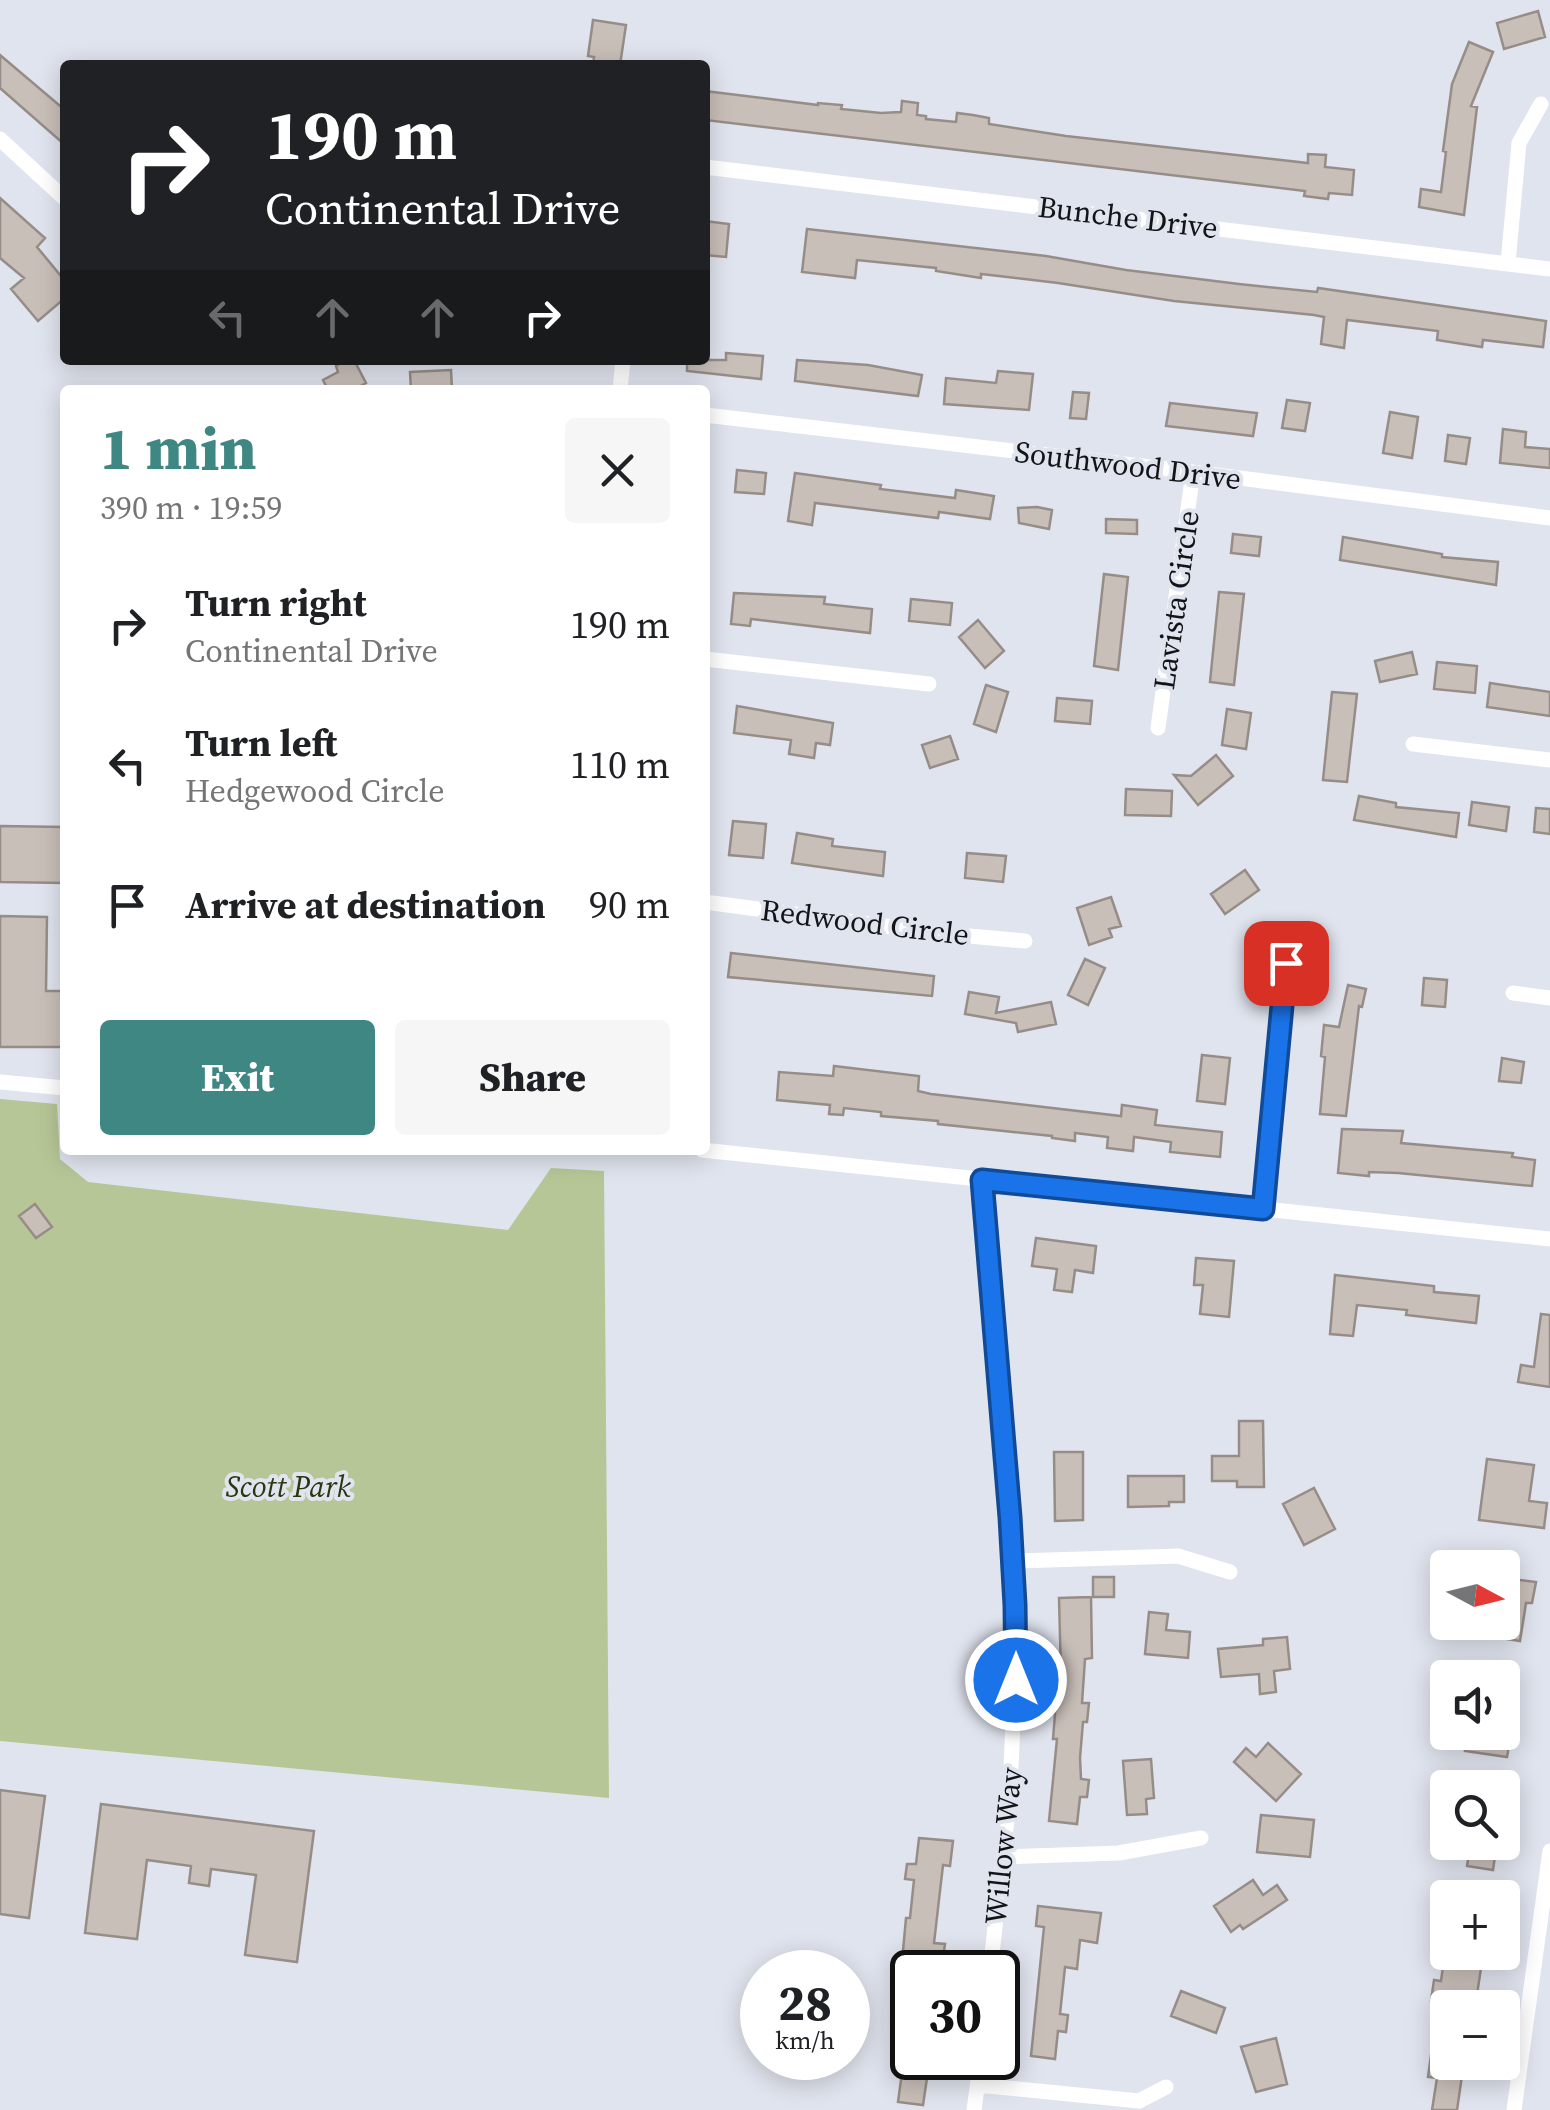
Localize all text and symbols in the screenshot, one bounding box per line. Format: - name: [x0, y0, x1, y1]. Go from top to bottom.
- text: 190 m: [265, 86, 457, 182]
- icon: right: [100, 100, 230, 230]
- text: Continental Drive: [265, 177, 620, 239]
- street label: Bunche Drive: [1036, 186, 1220, 248]
- icon: left: [200, 290, 255, 345]
- icon: ahead: [305, 290, 360, 345]
- icon: ahead: [410, 290, 465, 345]
- icon: right: [515, 290, 570, 345]
- text: 1 min: [100, 407, 256, 489]
- button: close: [565, 418, 670, 523]
- street label: Southwood Drive: [1013, 431, 1243, 499]
- text: 390 m · 19:59: [100, 486, 282, 530]
- street label: Lavista Circle: [1143, 508, 1209, 692]
- text: Turn right: [185, 577, 367, 629]
- icon: right: [100, 598, 155, 653]
- text: 190 m: [570, 599, 670, 651]
- text: Continental Drive: [185, 629, 438, 673]
- text: Turn left: [185, 717, 337, 769]
- icon: left: [100, 738, 155, 793]
- text: 110 m: [570, 739, 670, 791]
- text: Hedgewood Circle: [185, 769, 445, 813]
- icon: arrive: [100, 878, 155, 933]
- text: Arrive at destination: [185, 879, 546, 931]
- text: 90 m: [589, 879, 670, 931]
- street label: Redwood Circle: [759, 889, 971, 955]
- pin: [1244, 921, 1329, 1006]
- icon: arrive: [1259, 936, 1314, 991]
- button: Exit: [100, 1020, 375, 1135]
- button: Share: [395, 1020, 670, 1135]
- park label: Scott Park: [225, 1466, 351, 1507]
- north arrow: [1430, 1550, 1520, 1640]
- map controls: [1430, 1550, 1520, 2080]
- position arrow: [964, 1628, 1068, 1732]
- button: sound: [1430, 1660, 1520, 1750]
- street label: Willow Way: [974, 1765, 1032, 1927]
- button: search: [1430, 1770, 1520, 1860]
- button: +: [1430, 1880, 1520, 1970]
- speed limit sign: 30: [890, 1950, 1020, 2080]
- text: 28: [778, 1968, 832, 2037]
- button: −: [1430, 1990, 1520, 2080]
- text: km/h: [775, 2023, 835, 2057]

